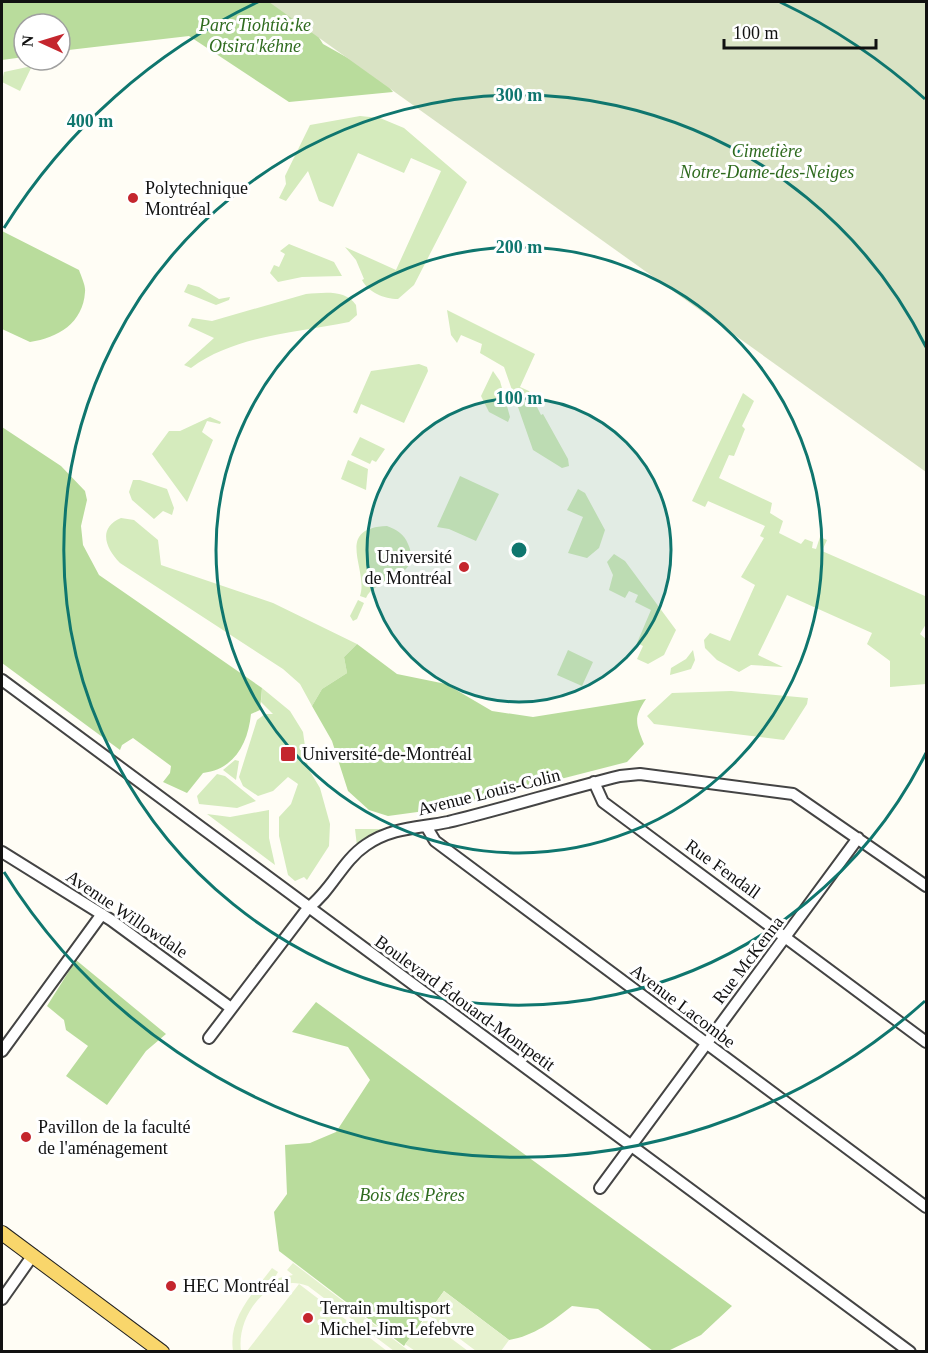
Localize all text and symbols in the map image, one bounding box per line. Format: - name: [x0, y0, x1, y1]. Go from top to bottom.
- north arrow: [12, 12, 72, 72]
- scale bar: [724, 12, 876, 50]
- park label: Parc Tiohtià:ke Otsira'kéhne: [198, 15, 311, 56]
- text: 100 m: [733, 23, 779, 43]
- text: N: [19, 34, 36, 47]
- text: 300 m: [496, 85, 542, 105]
- text: 400 m: [67, 111, 113, 131]
- park label: Cimetière Notre-Dame-des-Neiges: [679, 141, 854, 182]
- place label: Polytechnique Montréal: [145, 178, 248, 219]
- marker: Polytechnique Montréal: [126, 191, 140, 205]
- text: 200 m: [496, 237, 542, 257]
- text: 100 m: [496, 388, 542, 408]
- centre of rings: [509, 540, 529, 560]
- place label: Université de Montréal: [365, 547, 452, 588]
- marker: Université de Montréal: [457, 560, 471, 574]
- place label: Université-de-Montréal: [302, 744, 472, 764]
- marker: Université-de-Montréal: [279, 745, 297, 763]
- street label: Avenue Louis-Colin: [416, 765, 562, 819]
- street label: Rue Fendall: [682, 835, 764, 903]
- street label: Avenue Willowdale: [63, 866, 191, 962]
- street label: Rue McKenna: [709, 912, 787, 1008]
- street label: Boulevard Édouard-Montpetit: [371, 930, 559, 1075]
- street label: Avenue Lacombe: [627, 960, 739, 1052]
- place label: Pavillon de la faculté de l'aménagement: [38, 1117, 190, 1158]
- marker: Pavillon de la faculté de l'aménagement: [19, 1130, 33, 1144]
- park label: Bois des Pères: [359, 1185, 465, 1205]
- place label: HEC Montréal: [183, 1276, 289, 1296]
- marker: HEC Montréal: [164, 1279, 178, 1293]
- place label: Terrain multisport Michel-Jim-Lefebvre: [320, 1298, 474, 1339]
- marker: Terrain multisport Michel-Jim-Lefebvre: [301, 1311, 315, 1325]

